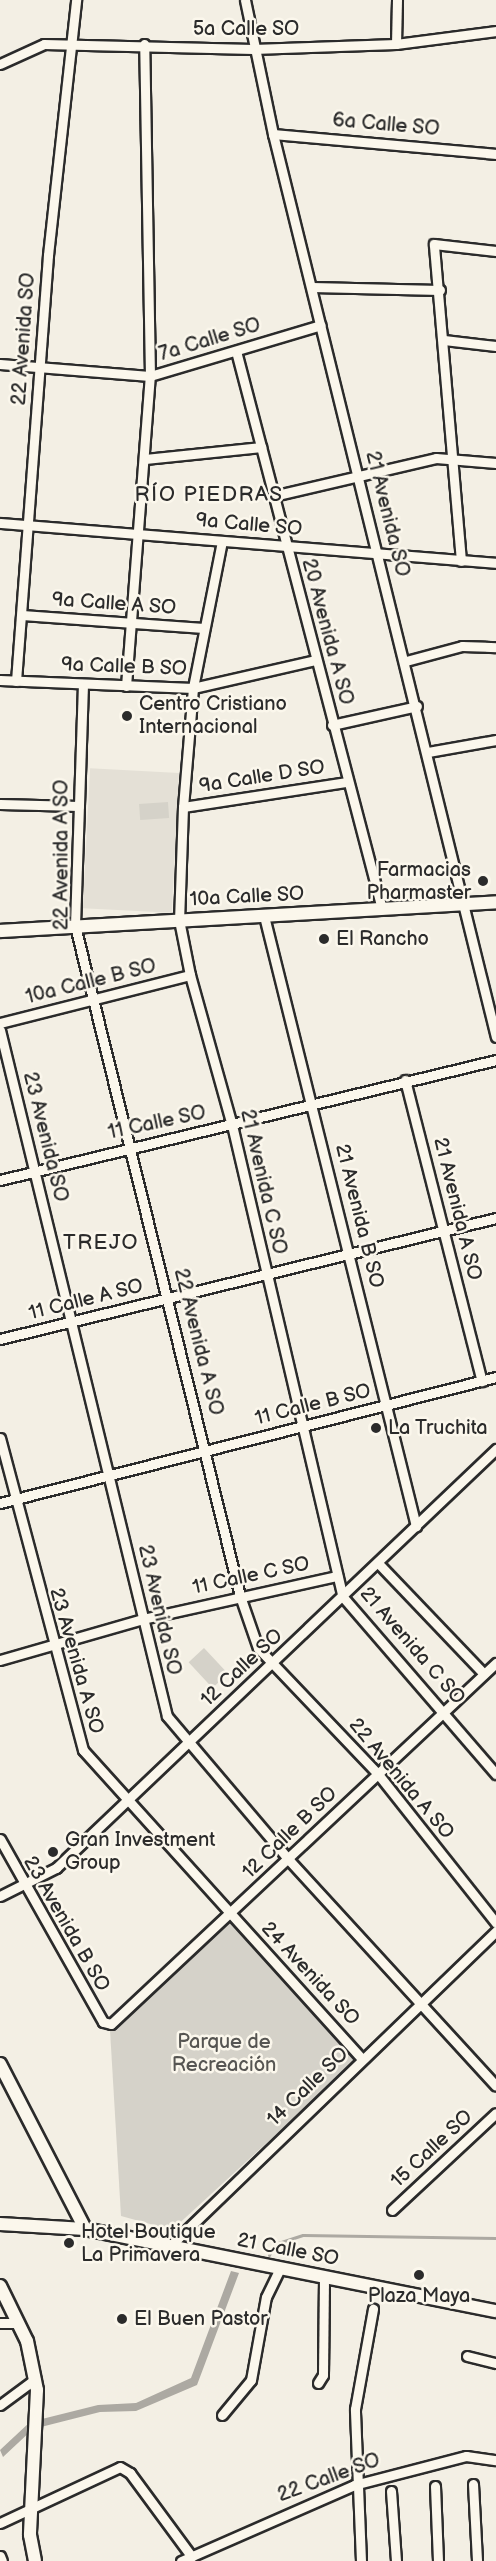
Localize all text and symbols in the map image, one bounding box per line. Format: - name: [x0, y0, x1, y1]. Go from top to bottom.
- street label: 5a Calle SO: [192, 17, 300, 41]
- street label: 6a Calle SO: [331, 108, 441, 142]
- street label: 22 Avenida SO: [7, 272, 41, 406]
- street label: 7a Calle SO: [156, 313, 264, 367]
- street label: 21 Avenida SO: [360, 448, 414, 580]
- district label: RÍO PIEDRAS: [135, 482, 283, 508]
- street label: 9a Calle SO: [195, 508, 303, 542]
- street label: 20 Avenida A SO: [296, 556, 358, 708]
- street label: 9a Calle A SO: [51, 588, 177, 620]
- street label: 9a Calle B SO: [60, 653, 188, 681]
- place label: Centro Cristiano Internacional: [139, 692, 287, 739]
- marker: Centro Cristiano Internacional: [120, 709, 134, 723]
- street label: 9a Calle D SO: [197, 755, 327, 799]
- street label: 22 Avenida A SO: [50, 779, 74, 931]
- place label: Farmacias Pharmaster: [366, 858, 471, 905]
- marker: Farmacias Pharmaster: [476, 874, 490, 888]
- street label: 10a Calle SO: [189, 882, 305, 912]
- place label: El Rancho: [336, 927, 429, 951]
- marker: El Rancho: [317, 932, 331, 946]
- street label: 10a Calle B SO: [23, 954, 159, 1010]
- street label: 23 Avenida SO: [17, 1069, 73, 1205]
- street label: 11 Calle SO: [106, 1101, 208, 1145]
- street label: 21 Avenida C SO: [235, 1107, 291, 1257]
- street label: 21 Avenida A SO: [428, 1135, 486, 1283]
- street label: 21 Avenida B SO: [329, 1141, 389, 1291]
- district label: TREJO: [63, 1230, 139, 1256]
- street label: 22 Avenida A SO: [168, 1266, 228, 1418]
- street label: 11 Calle A SO: [26, 1274, 146, 1326]
- street label: 11 Calle B SO: [252, 1379, 374, 1431]
- place label: La Truchita: [388, 1416, 488, 1440]
- marker: La Truchita: [369, 1421, 383, 1435]
- street label: 23 Avenida SO: [132, 1542, 186, 1678]
- street label: 11 Calle C SO: [190, 1552, 312, 1600]
- street label: 21 Avenida C SO: [354, 1582, 470, 1710]
- street label: 23 Avenida A SO: [44, 1585, 108, 1737]
- street label: 12 Calle SO: [196, 1624, 288, 1712]
- street label: 22 Avenida A SO: [343, 1713, 459, 1845]
- street label: 12 Calle B SO: [237, 1782, 343, 1884]
- place label: Gran Investment Group: [65, 1828, 215, 1875]
- marker: Gran Investment Group: [46, 1845, 60, 1859]
- street label: 23 Avenida B SO: [17, 1852, 115, 1996]
- street label: 24 Avenida SO: [256, 1917, 364, 2031]
- park label: Parque de Recreación: [172, 2030, 276, 2077]
- street label: 14 Calle SO: [262, 2042, 354, 2132]
- street label: 15 Calle SO: [386, 2105, 478, 2193]
- place label: Hotel Boutique La Primavera: [81, 2220, 215, 2267]
- street label: 21 Calle SO: [235, 2228, 341, 2272]
- marker: Hotel Boutique La Primavera: [62, 2236, 76, 2250]
- marker: Plaza Maya: [412, 2268, 426, 2282]
- place label: Plaza Maya: [368, 2284, 470, 2308]
- place label: El Buen Pastor: [134, 2307, 268, 2331]
- marker: El Buen Pastor: [115, 2312, 129, 2326]
- street label: 22 Calle SO: [274, 2448, 384, 2508]

